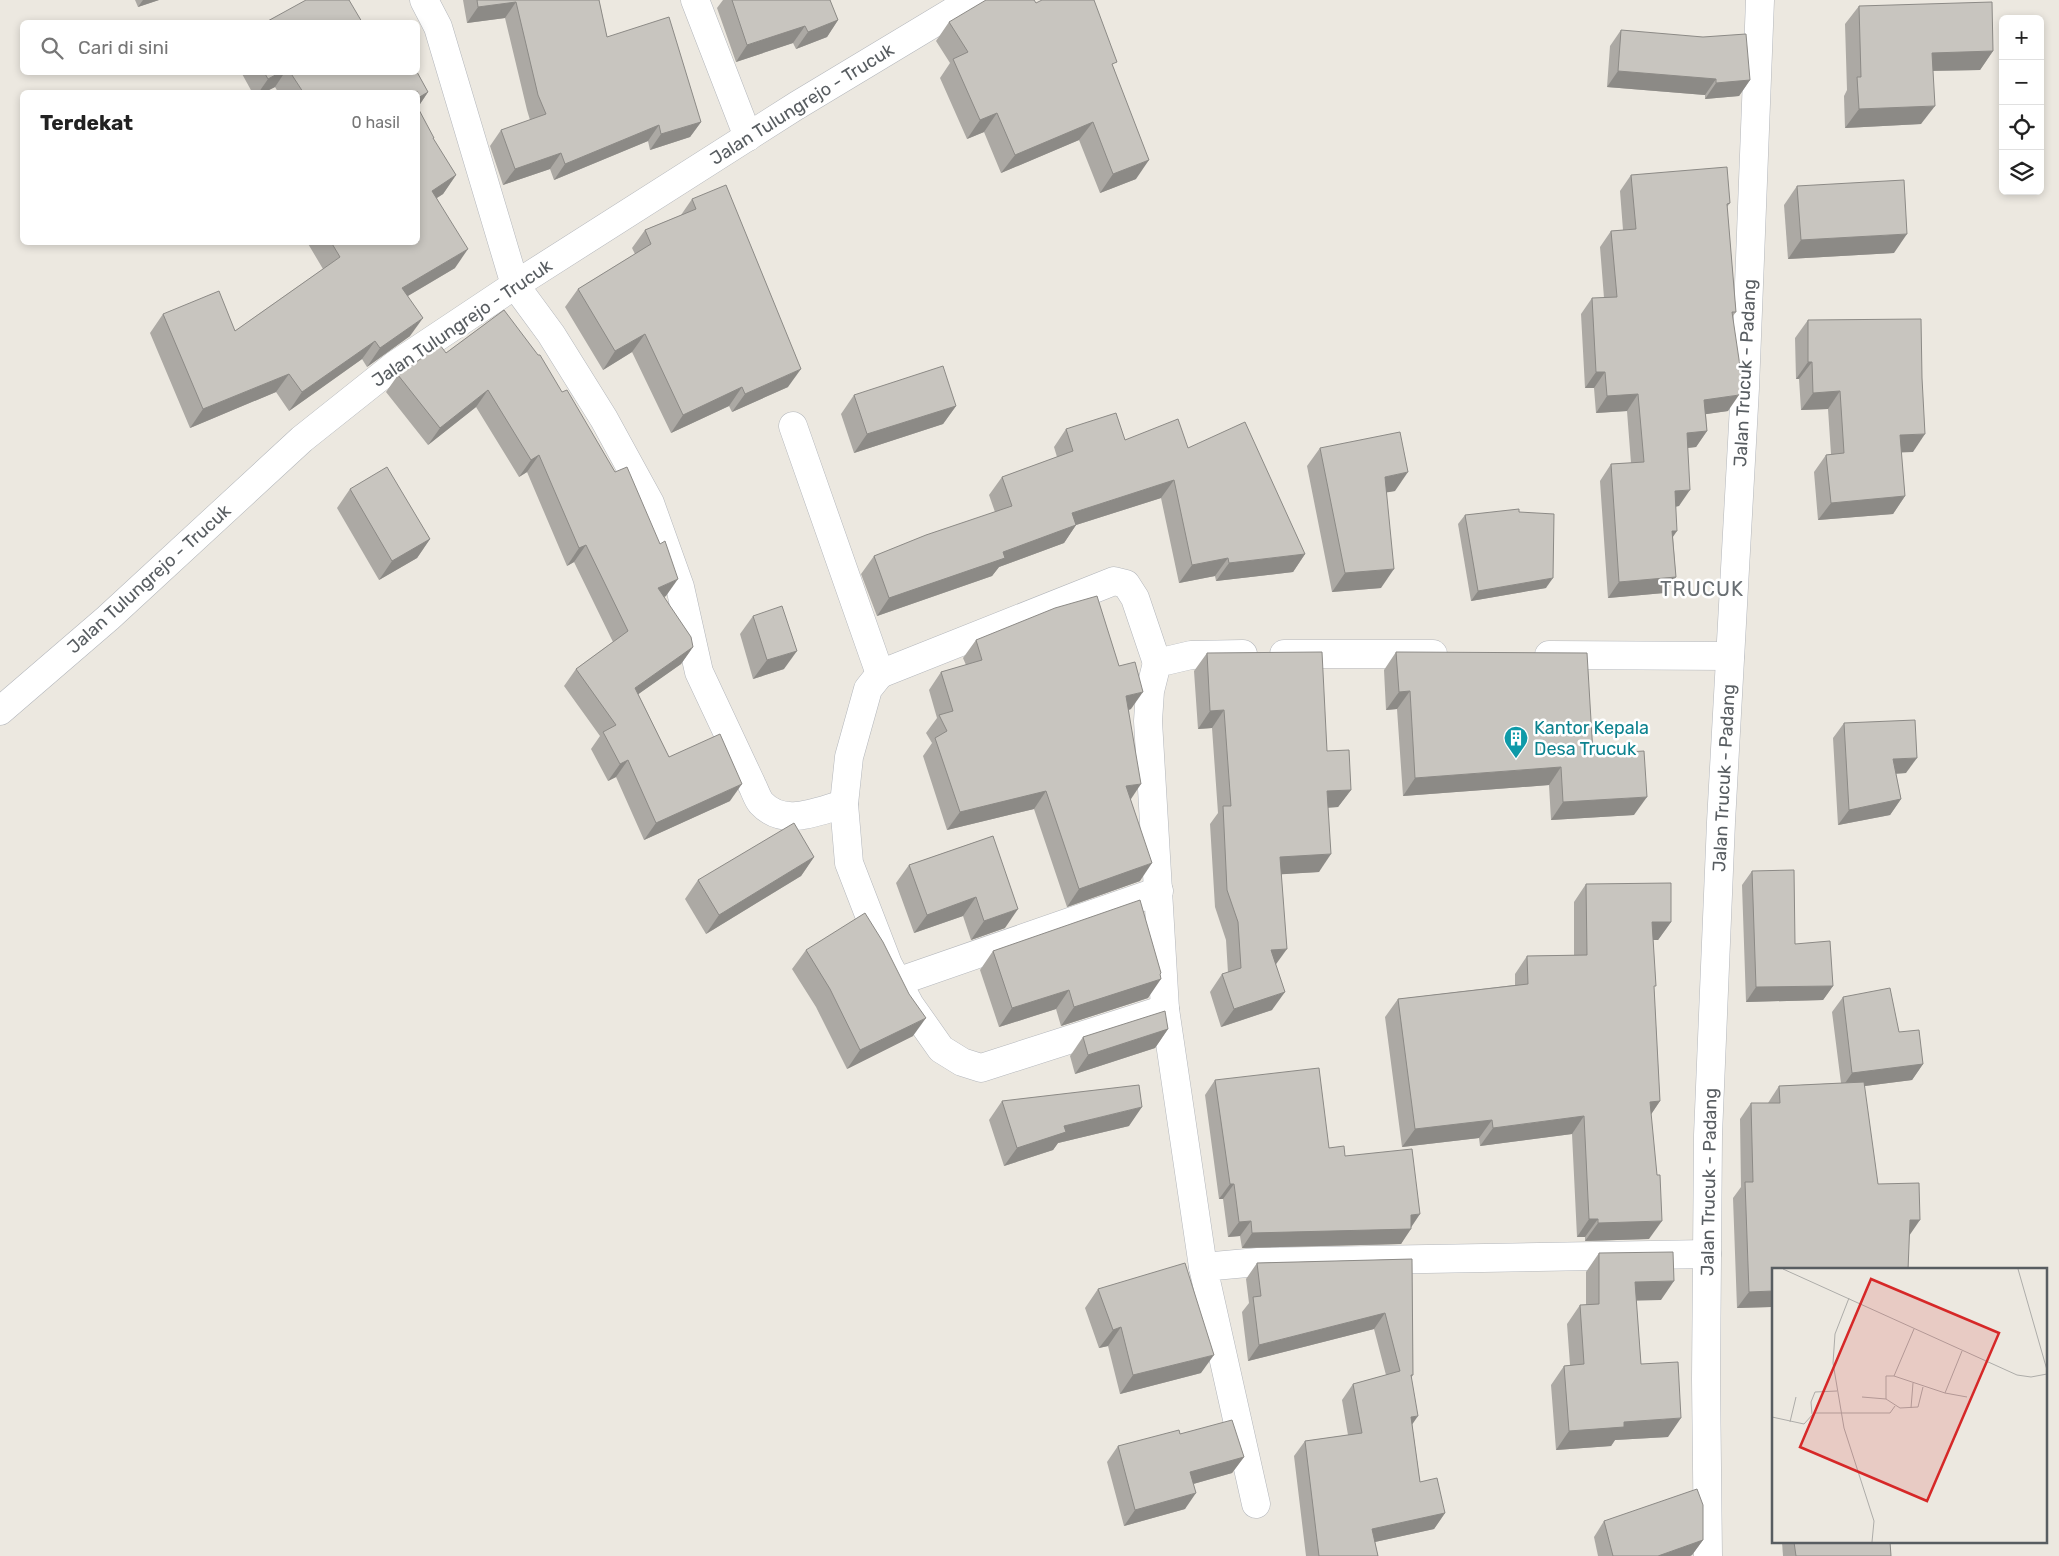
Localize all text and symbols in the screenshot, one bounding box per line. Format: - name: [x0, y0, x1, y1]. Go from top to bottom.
- map controls: [1999, 15, 2044, 195]
- button: +: [1999, 15, 2044, 60]
- search box: [20, 20, 420, 75]
- icon: search: [38, 34, 66, 62]
- text: Cari di sini: [78, 36, 169, 59]
- street label: Jalan Tulungrejo - Trucuk: [706, 38, 899, 170]
- button: −: [1999, 60, 2044, 105]
- button: locate: [1999, 105, 2044, 150]
- text: Terdekat: [40, 110, 133, 135]
- text: 0 hasil: [351, 113, 400, 132]
- button: layers: [1999, 150, 2044, 195]
- street label: Jalan Tulungrejo - Trucuk: [368, 254, 557, 392]
- street label: Jalan Trucuk - Padang: [1729, 278, 1761, 468]
- street label: Jalan Tulungrejo - Trucuk: [63, 499, 236, 658]
- district label: TRUCUK: [1660, 577, 1744, 601]
- street label: Jalan Trucuk - Padang: [1708, 683, 1740, 873]
- place label: Kantor Kepala Desa Trucuk: [1534, 717, 1649, 760]
- building icon: Kantor Kepala Desa Trucuk: [1503, 725, 1529, 759]
- street label: Jalan Trucuk - Padang: [1696, 1088, 1722, 1276]
- inset map: [1772, 1268, 2046, 1544]

